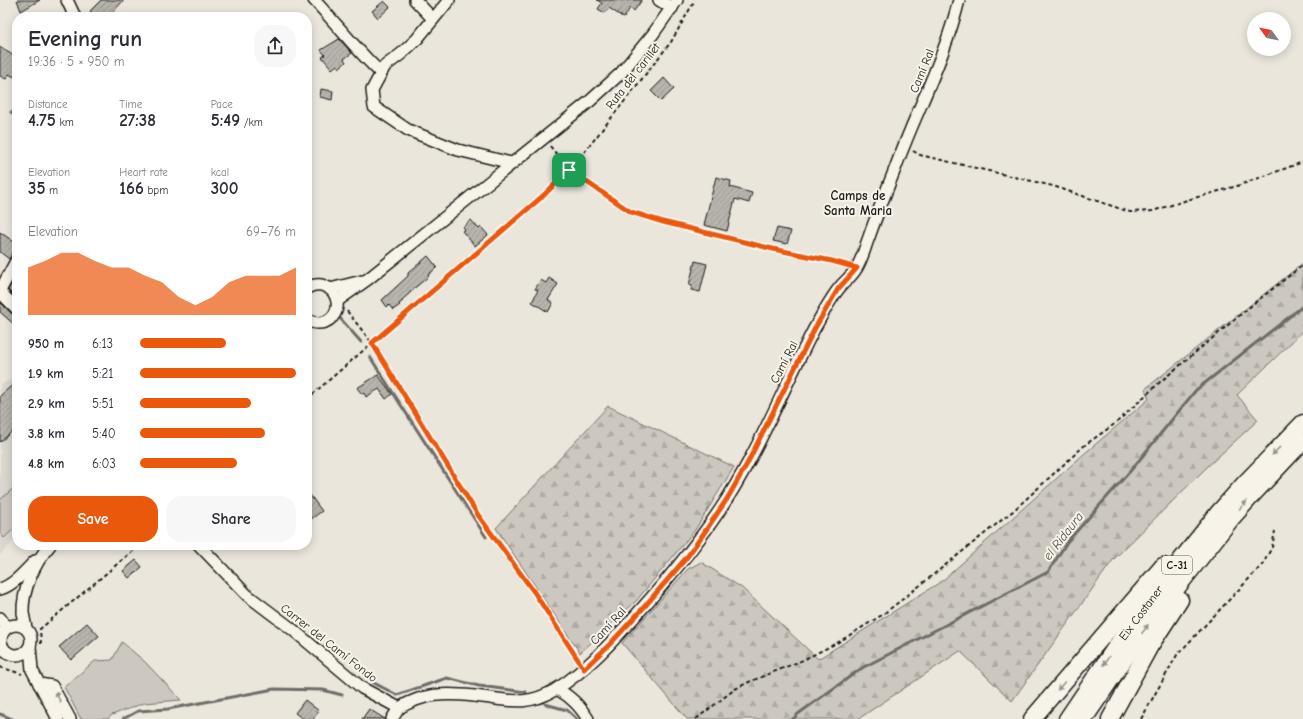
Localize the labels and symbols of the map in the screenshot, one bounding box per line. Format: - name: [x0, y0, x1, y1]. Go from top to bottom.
- north arrow: [1247, 12, 1291, 56]
- street label: Ruta del carillet: [603, 40, 663, 112]
- street label: Camí Ral: [907, 47, 937, 95]
- pin: [552, 153, 586, 187]
- district label: Camps de Santa Maria: [824, 188, 892, 218]
- street label: Camí Ral: [767, 338, 801, 386]
- one-way arrow: [1271, 446, 1281, 456]
- one-way arrow: [1239, 500, 1248, 510]
- water label: el Ridaura: [1040, 509, 1086, 563]
- road number: C-31: [1162, 556, 1192, 574]
- street label: Eix Costaner: [1116, 583, 1166, 643]
- street label: Carrer del Camí Fondo: [278, 601, 380, 685]
- street label: Camí Ral: [587, 604, 629, 648]
- one-way arrow: [1141, 624, 1149, 634]
- one-way arrow: [1103, 655, 1110, 666]
- one-way arrow: [1056, 680, 1065, 691]
- one-way arrow: [54, 691, 61, 703]

